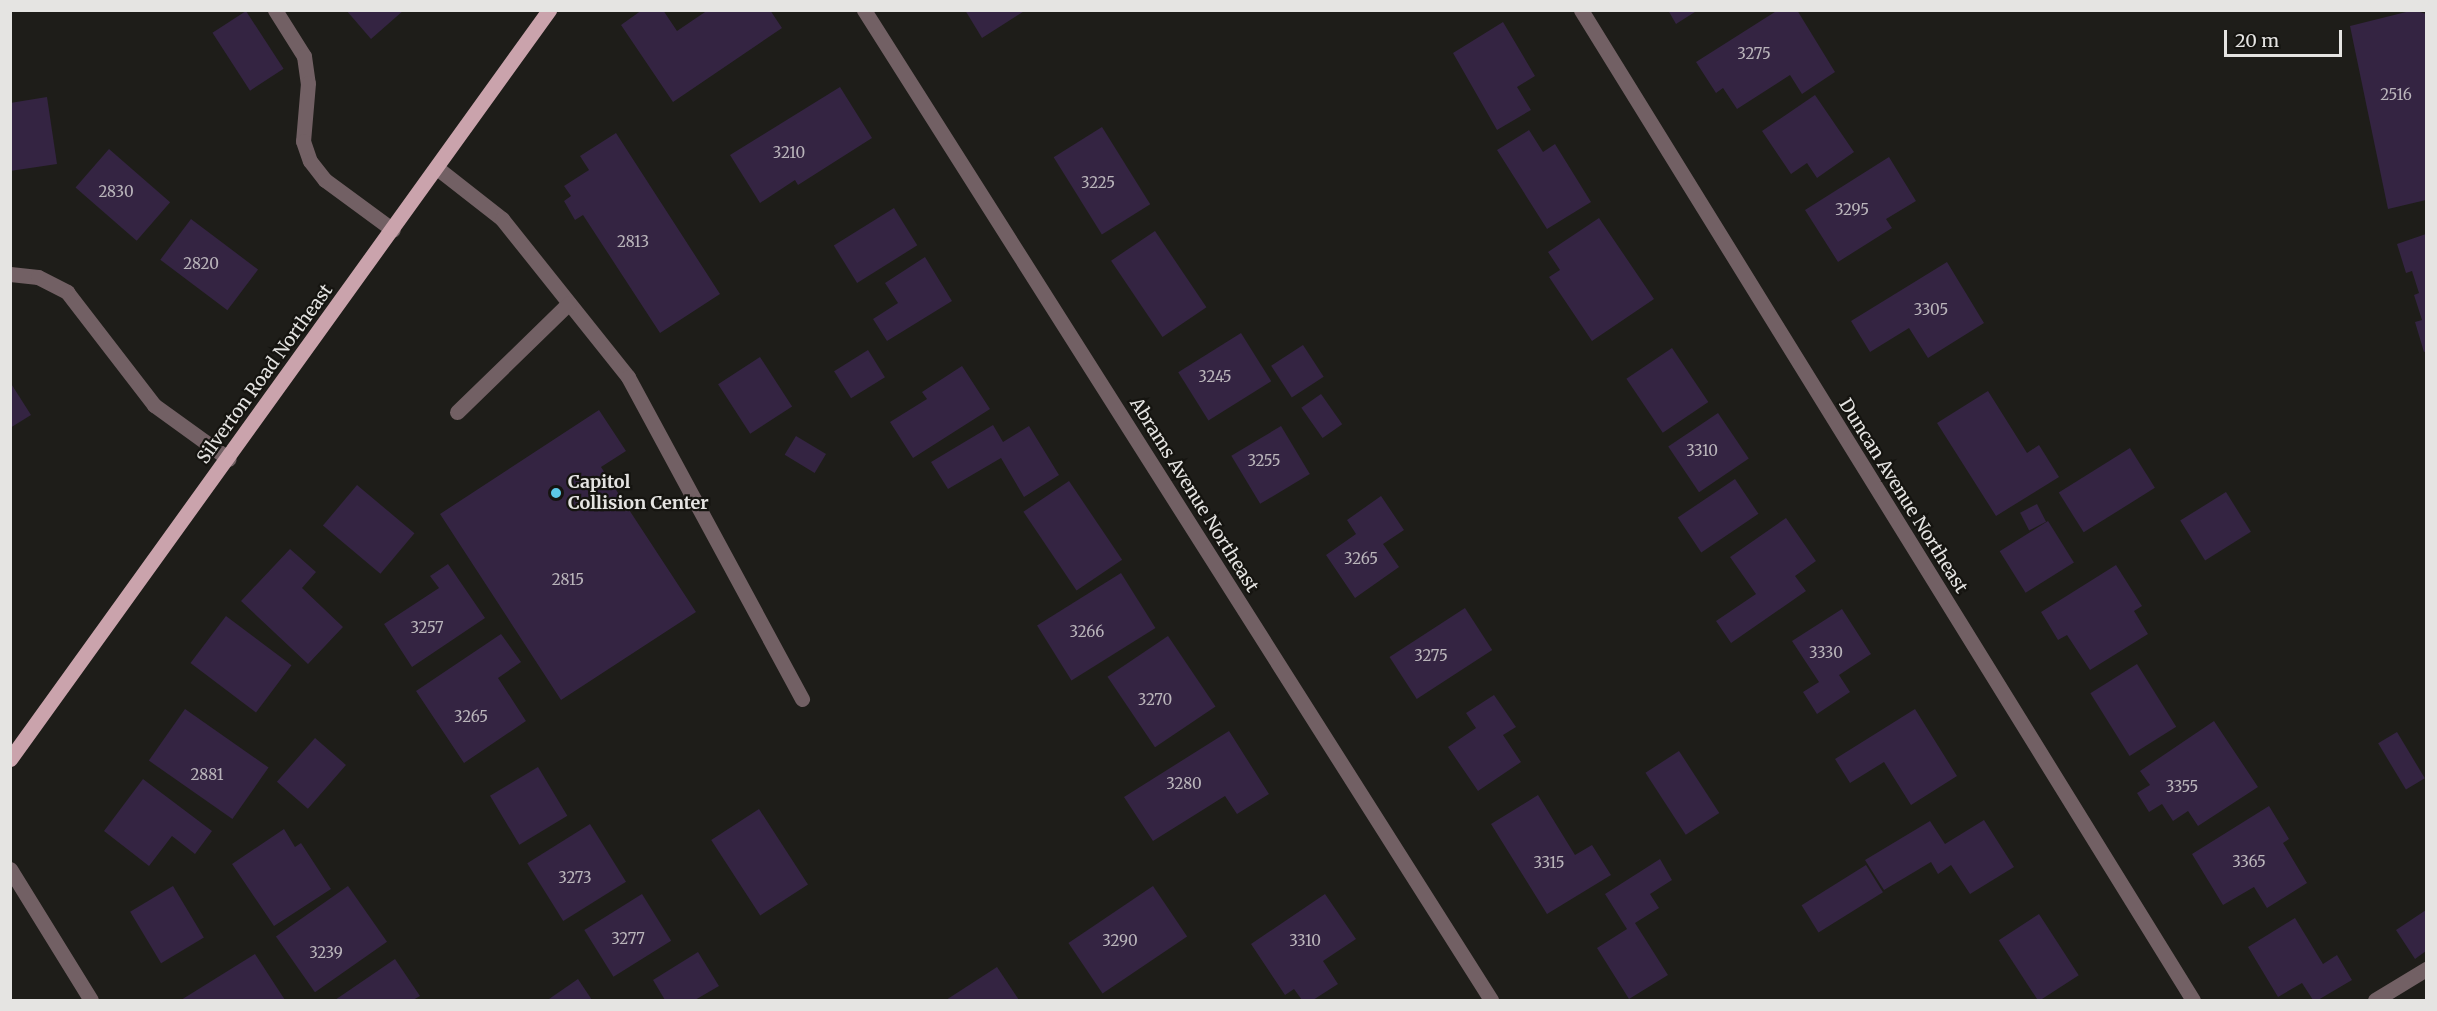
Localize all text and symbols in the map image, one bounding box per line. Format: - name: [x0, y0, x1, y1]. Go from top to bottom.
- scale bar: [2227, 18, 2346, 56]
- text: 20 m: [2235, 29, 2279, 52]
- house number: 3275: [1737, 45, 1771, 63]
- house number: 2516: [2380, 86, 2412, 104]
- house number: 3210: [773, 144, 805, 162]
- house number: 3225: [1081, 174, 1115, 192]
- house number: 2830: [98, 183, 134, 201]
- house number: 3295: [1835, 201, 1869, 219]
- house number: 2813: [617, 233, 649, 251]
- house number: 2820: [183, 255, 219, 273]
- street label: Silverton Road Northeast: [193, 280, 337, 468]
- house number: 3305: [1914, 301, 1948, 319]
- house number: 3245: [1198, 368, 1232, 386]
- street label: Abrams Avenue Northeast: [1125, 394, 1263, 596]
- street label: Duncan Avenue Northeast: [1834, 395, 1972, 597]
- house number: 3310: [1686, 442, 1718, 460]
- house number: 3255: [1247, 452, 1281, 470]
- place label: Capitol Collision Center: [568, 472, 709, 514]
- marker: Capitol Collision Center: [549, 486, 563, 500]
- house number: 3265: [1344, 550, 1378, 568]
- house number: 2815: [552, 571, 584, 589]
- house number: 3257: [410, 619, 444, 637]
- house number: 3266: [1070, 623, 1104, 641]
- house number: 3330: [1809, 644, 1843, 662]
- house number: 3275: [1414, 647, 1448, 665]
- house number: 3270: [1138, 691, 1172, 709]
- house number: 3265: [454, 708, 488, 726]
- house number: 2881: [191, 766, 223, 784]
- house number: 3280: [1166, 775, 1202, 793]
- house number: 3355: [2166, 778, 2198, 796]
- house number: 3365: [2232, 853, 2266, 871]
- house number: 3315: [1534, 854, 1564, 872]
- house number: 3273: [558, 869, 592, 887]
- house number: 3277: [611, 930, 645, 948]
- house number: 3290: [1102, 932, 1138, 950]
- house number: 3310: [1289, 932, 1321, 950]
- house number: 3239: [309, 944, 343, 962]

